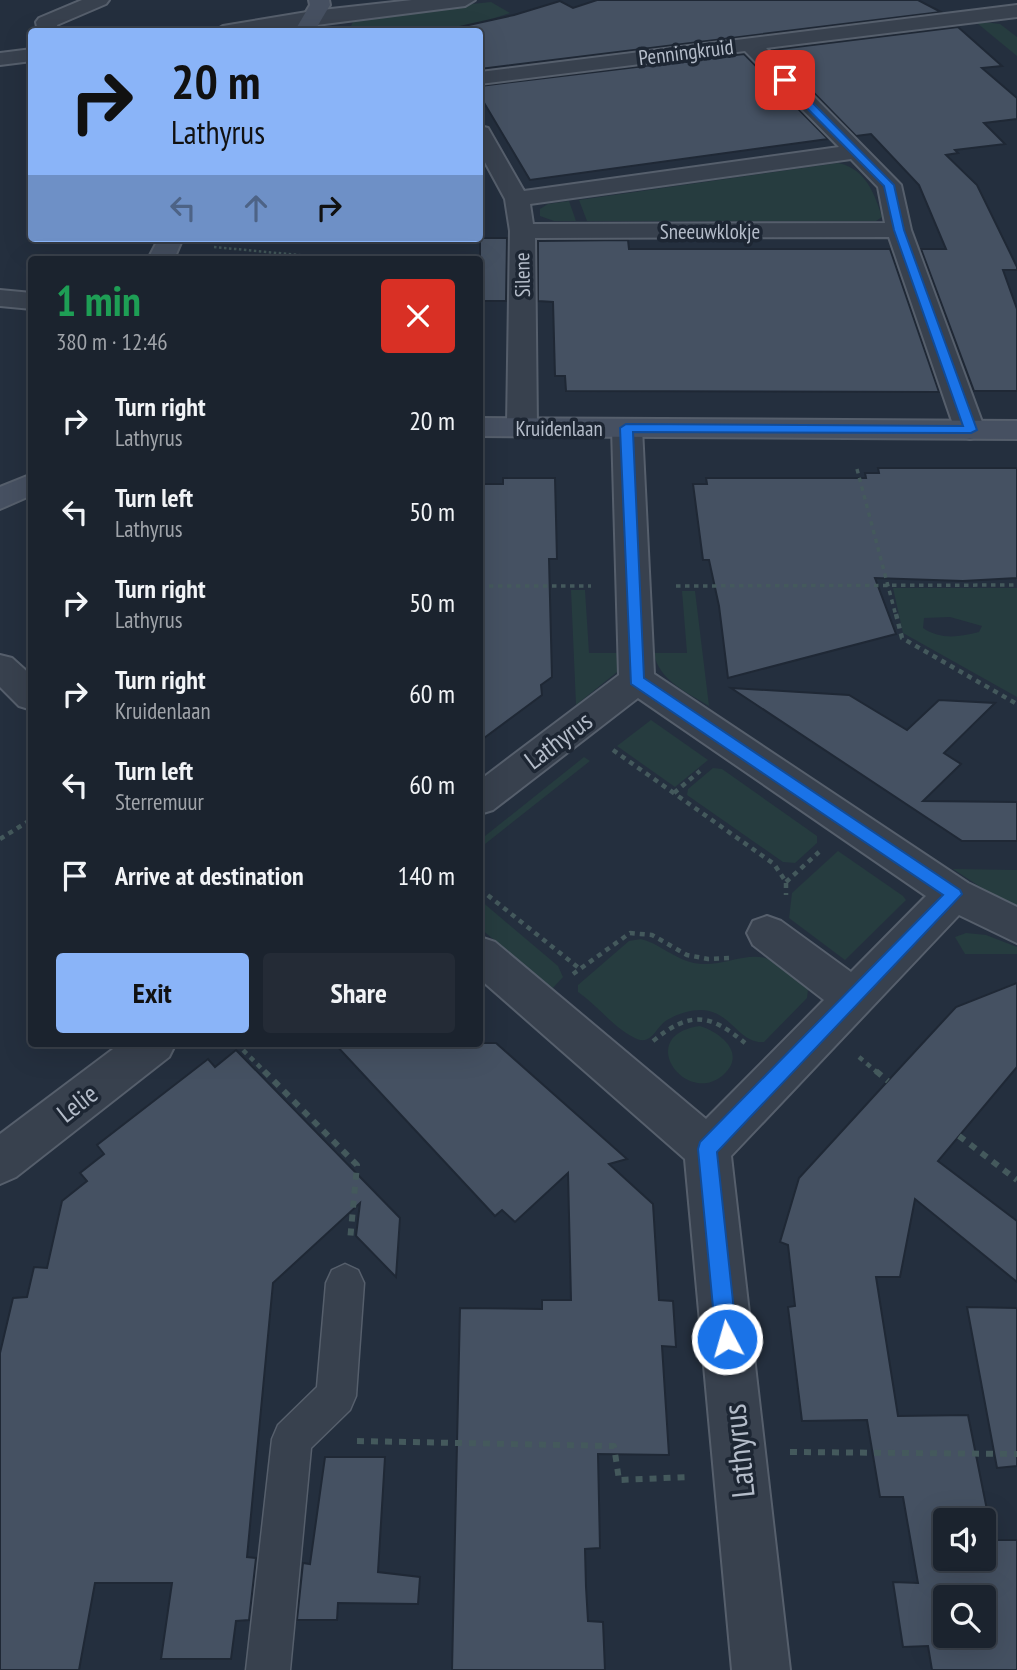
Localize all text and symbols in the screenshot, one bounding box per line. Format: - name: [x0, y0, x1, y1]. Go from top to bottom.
- street label: Penningkruid: [637, 33, 735, 71]
- text: 20 m: [171, 49, 260, 113]
- pin: [755, 50, 815, 110]
- icon: right: [56, 56, 147, 147]
- icon: arrive: [766, 61, 804, 99]
- text: Lathyrus: [171, 111, 265, 153]
- icon: left: [164, 189, 202, 227]
- icon: ahead: [237, 189, 275, 227]
- icon: right: [310, 189, 348, 227]
- street label: Sneeuwklokje: [660, 218, 760, 245]
- street label: Silene: [508, 252, 536, 298]
- text: 1 min: [56, 273, 141, 328]
- button: close: [381, 279, 455, 353]
- text: 380 m · 12:46: [56, 327, 168, 356]
- text: Turn right: [115, 390, 206, 423]
- icon: right: [56, 402, 94, 440]
- text: 20 m: [409, 404, 455, 437]
- street label: Kruidenlaan: [515, 415, 603, 442]
- text: Lathyrus: [115, 423, 183, 452]
- text: Turn left: [115, 481, 193, 514]
- icon: left: [56, 493, 94, 531]
- text: 50 m: [409, 495, 455, 528]
- text: Lathyrus: [115, 514, 183, 543]
- text: Turn right: [115, 572, 206, 605]
- icon: right: [56, 584, 94, 622]
- text: 50 m: [409, 586, 455, 619]
- text: Lathyrus: [115, 605, 183, 634]
- text: Turn right: [115, 663, 206, 696]
- icon: right: [56, 675, 94, 713]
- text: 60 m: [409, 677, 455, 710]
- text: Kruidenlaan: [115, 696, 211, 725]
- street label: Lathyrus: [518, 704, 598, 776]
- text: Turn left: [115, 754, 193, 787]
- icon: left: [56, 766, 94, 804]
- text: 60 m: [409, 768, 455, 801]
- text: Sterremuur: [115, 787, 204, 816]
- icon: arrive: [56, 857, 94, 895]
- text: Arrive at destination: [115, 859, 304, 892]
- text: 140 m: [397, 859, 455, 892]
- button: Exit: [56, 953, 249, 1033]
- button: Share: [263, 953, 455, 1033]
- street label: Lelie: [50, 1077, 104, 1129]
- position arrow: [690, 1302, 764, 1376]
- street label: Lathyrus: [712, 1402, 764, 1500]
- map controls: [933, 1508, 996, 1648]
- button: sound: [933, 1508, 996, 1571]
- button: search: [933, 1585, 996, 1648]

